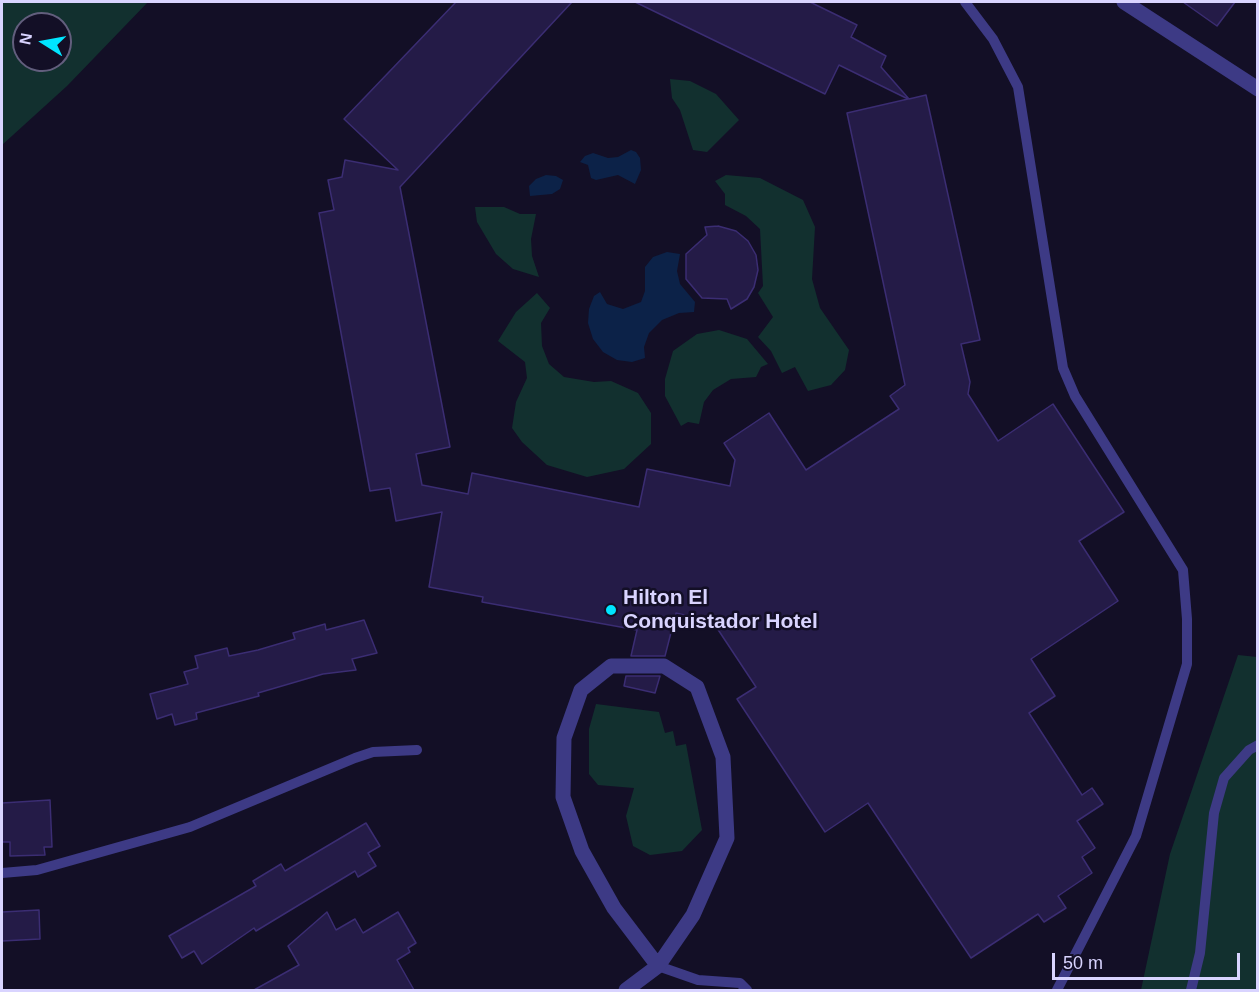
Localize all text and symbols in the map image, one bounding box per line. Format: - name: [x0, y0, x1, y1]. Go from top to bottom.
- north arrow: [12, 12, 72, 72]
- text: N: [16, 32, 35, 46]
- place label: Hilton El Conquistador Hotel: [623, 585, 818, 635]
- marker: Hilton El Conquistador Hotel: [604, 603, 618, 617]
- scale bar: [1055, 941, 1242, 979]
- text: 50 m: [1063, 953, 1103, 973]

